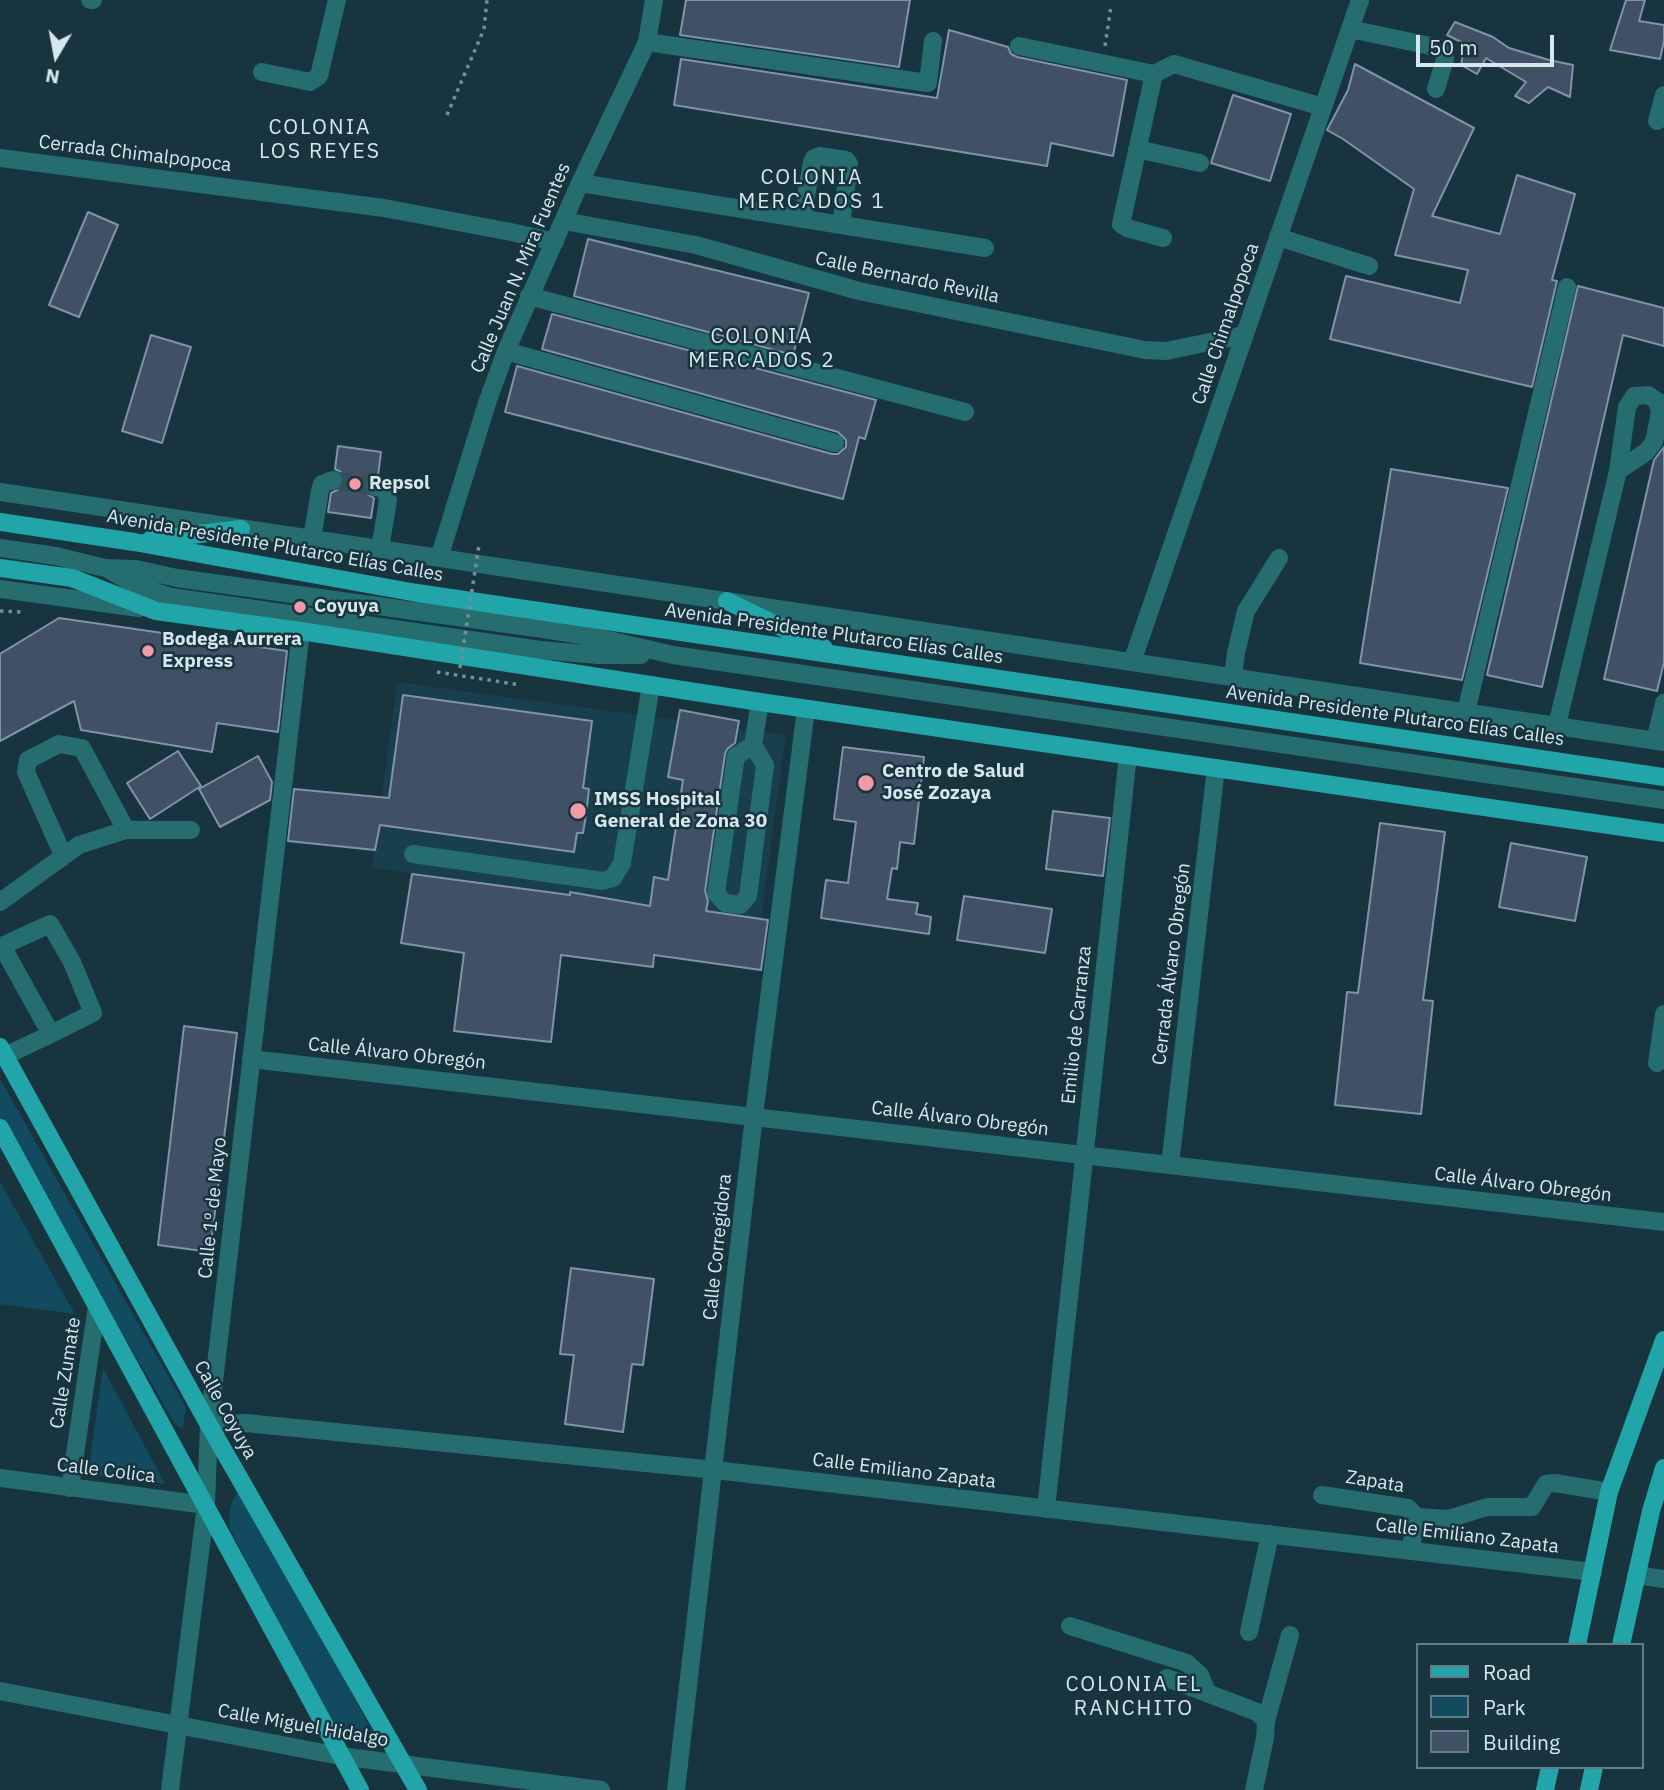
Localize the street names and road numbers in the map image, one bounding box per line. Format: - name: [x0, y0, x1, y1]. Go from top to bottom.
- street label: Cerrada Chimalpopoca: [37, 131, 233, 177]
- street label: Calle Juan N. Mira Fuentes: [466, 159, 576, 377]
- street label: Calle Chimalpopoca: [1188, 240, 1264, 408]
- street label: Calle Bernardo Revilla: [813, 247, 1001, 309]
- street label: Avenida Presidente Plutarco Elías Calles: [105, 505, 445, 587]
- street label: Avenida Presidente Plutarco Elías Calles: [663, 599, 1005, 669]
- street label: Avenida Presidente Plutarco Elías Calles: [1224, 681, 1566, 751]
- street label: Cerrada Álvaro Obregón: [1148, 862, 1196, 1066]
- street label: Emilio de Carranza: [1057, 945, 1097, 1105]
- street label: Calle Álvaro Obregón: [307, 1033, 487, 1075]
- street label: Calle Álvaro Obregón: [870, 1097, 1050, 1141]
- street label: Calle 1º de Mayo: [194, 1136, 232, 1280]
- street label: Calle Álvaro Obregón: [1433, 1163, 1613, 1207]
- street label: Calle Corregidora: [699, 1173, 737, 1321]
- street label: Calle Zumate: [46, 1316, 86, 1430]
- street label: Calle Coyuya: [189, 1357, 261, 1463]
- street label: Calle Emiliano Zapata: [811, 1448, 997, 1494]
- street label: Calle Colica: [55, 1454, 157, 1488]
- street label: Zapata: [1344, 1466, 1406, 1498]
- street label: Calle Emiliano Zapata: [1374, 1513, 1560, 1559]
- street label: Calle Miguel Hidalgo: [216, 1700, 390, 1752]

